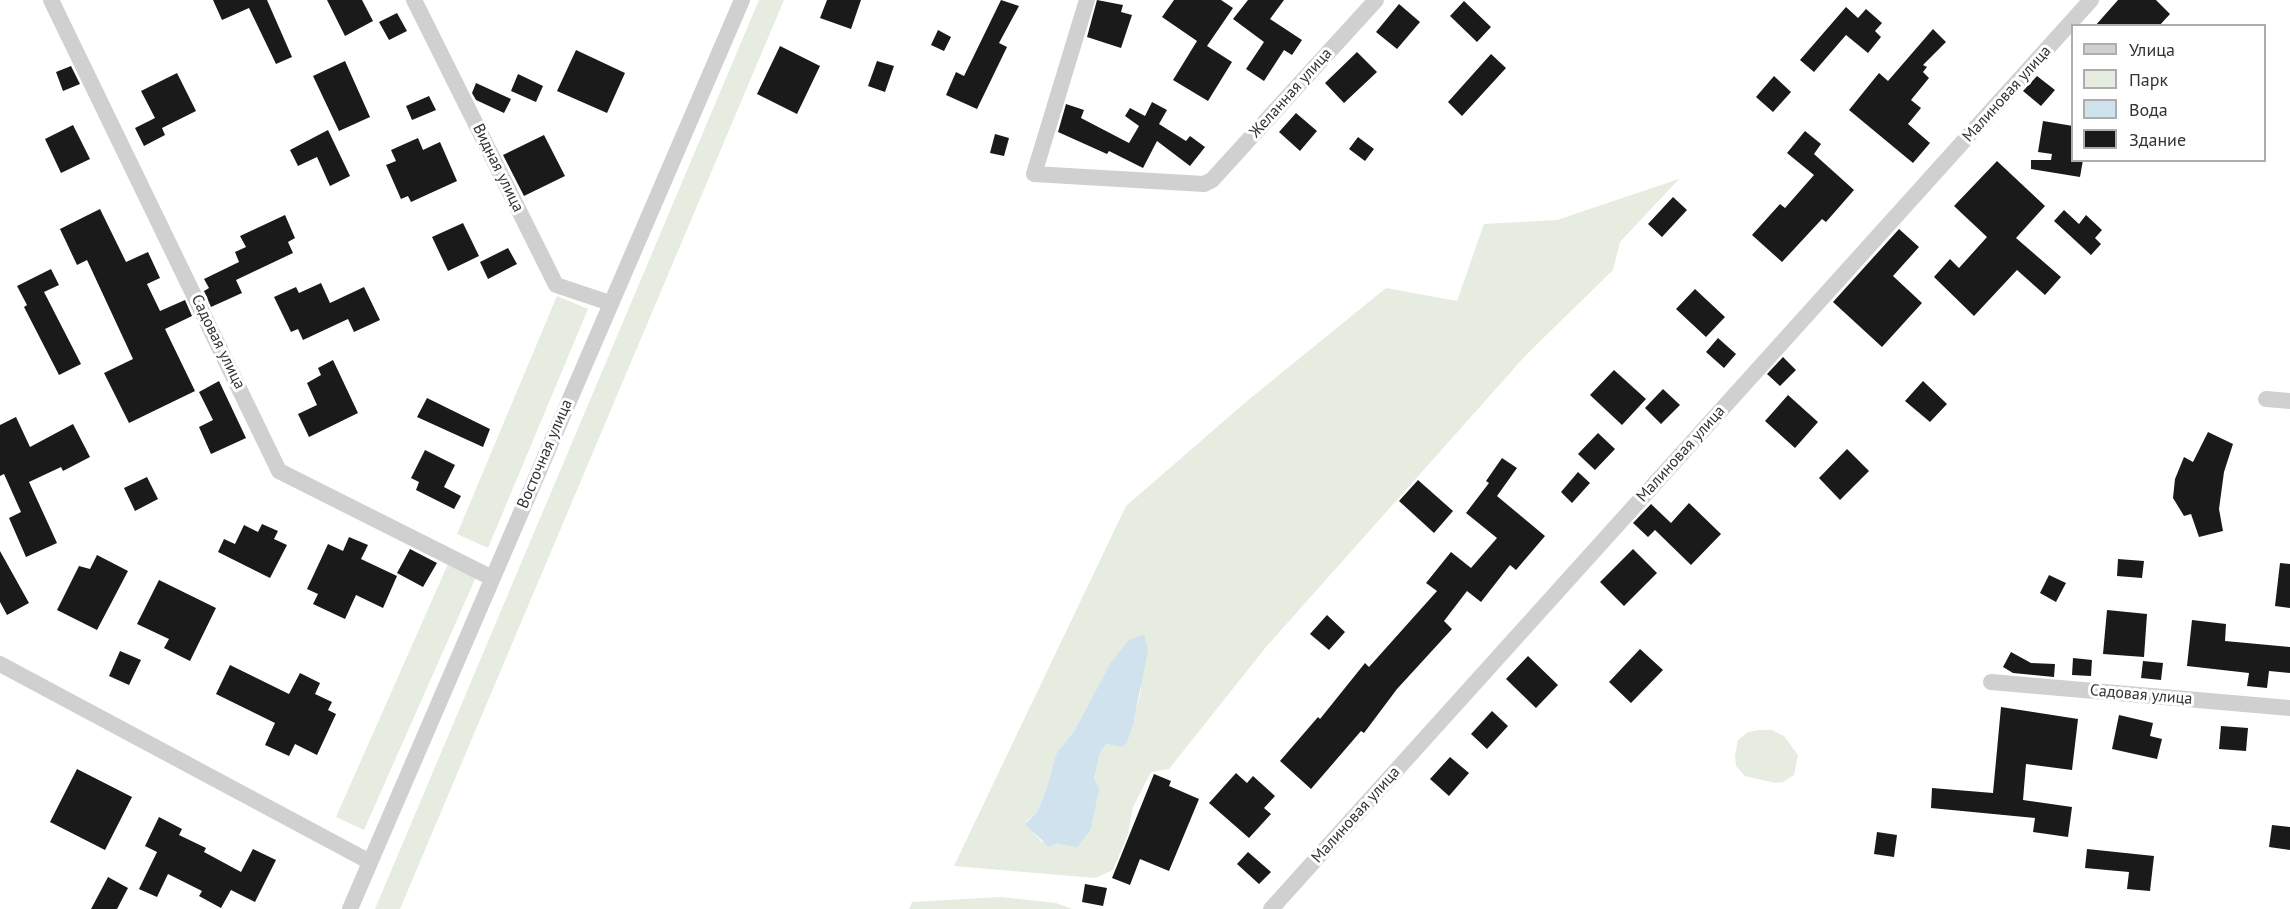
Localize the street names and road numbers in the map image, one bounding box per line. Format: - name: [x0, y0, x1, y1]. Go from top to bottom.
- street label: Малиновая улица: [1959, 42, 2055, 146]
- street label: Желанная улица: [1246, 44, 1336, 142]
- street label: Видная улица: [468, 121, 528, 215]
- street label: Садовая улица: [187, 292, 249, 392]
- street label: Восточная улица: [513, 397, 577, 511]
- street label: Малиновая улица: [1633, 402, 1729, 506]
- street label: Садовая улица: [2089, 681, 2193, 709]
- street label: Малиновая улица: [1308, 763, 1404, 867]

